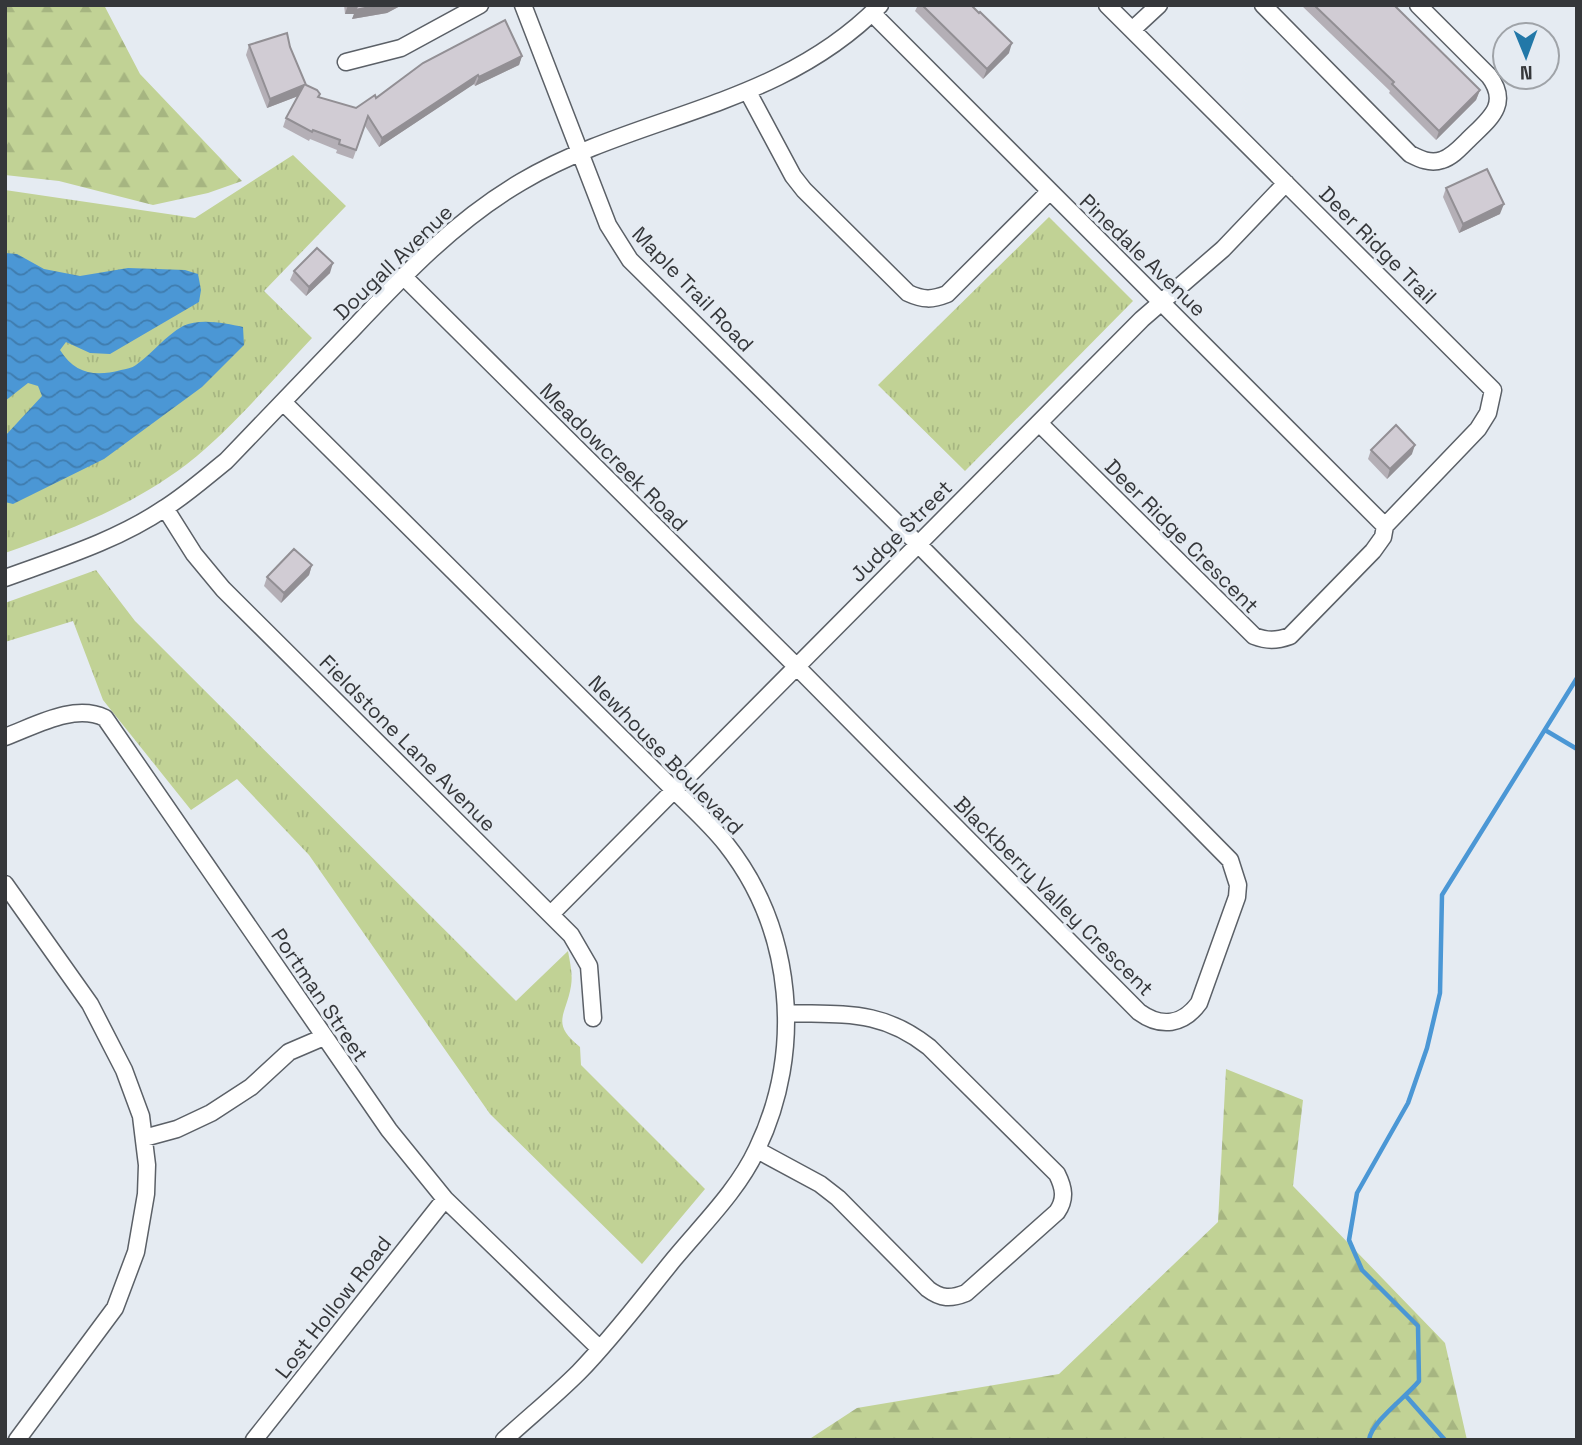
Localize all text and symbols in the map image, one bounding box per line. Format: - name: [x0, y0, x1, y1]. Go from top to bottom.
- north arrow: [1491, 21, 1561, 91]
- text: N: [1520, 60, 1533, 85]
- street label: Deer Ridge Trail: [1313, 180, 1443, 310]
- street label: Pinedale Avenue: [1074, 188, 1212, 322]
- street label: Dougall Avenue: [328, 198, 458, 326]
- street label: Maple Trail Road: [626, 221, 760, 357]
- street label: Meadowcreek Road: [534, 377, 694, 537]
- street label: Deer Ridge Crescent: [1099, 453, 1265, 619]
- street label: Judge Street: [844, 474, 958, 588]
- street label: Fieldstone Lane Avenue: [314, 649, 502, 837]
- street label: Newhouse Boulevard: [583, 670, 749, 840]
- street label: Blackberry Valley Crescent: [948, 790, 1160, 1002]
- street label: Portman Street: [265, 923, 375, 1067]
- street label: Lost Hollow Road: [269, 1230, 397, 1384]

